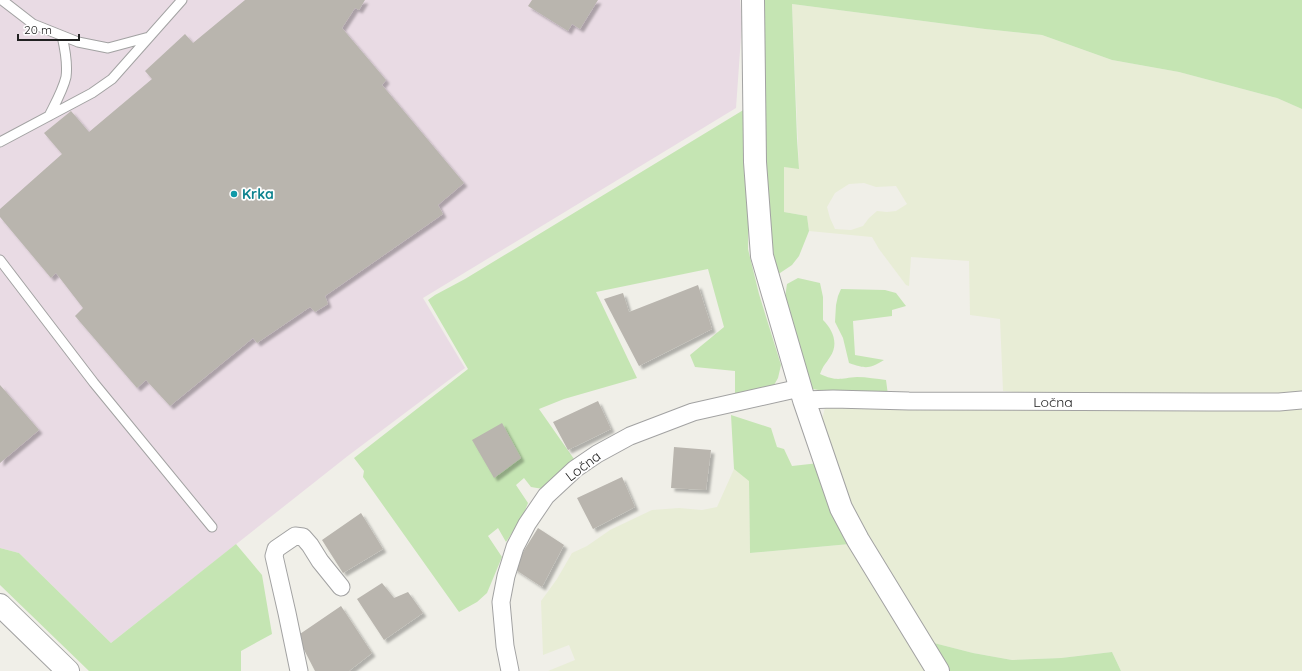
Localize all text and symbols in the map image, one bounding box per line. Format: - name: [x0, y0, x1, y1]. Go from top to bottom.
- scale bar: [18, 16, 79, 42]
- text: 20 m: [24, 22, 52, 37]
- place label: Krka: [242, 185, 274, 203]
- marker: Krka: [229, 189, 239, 199]
- street label: Ločna: [1033, 393, 1073, 411]
- street label: Ločna: [562, 447, 604, 485]

